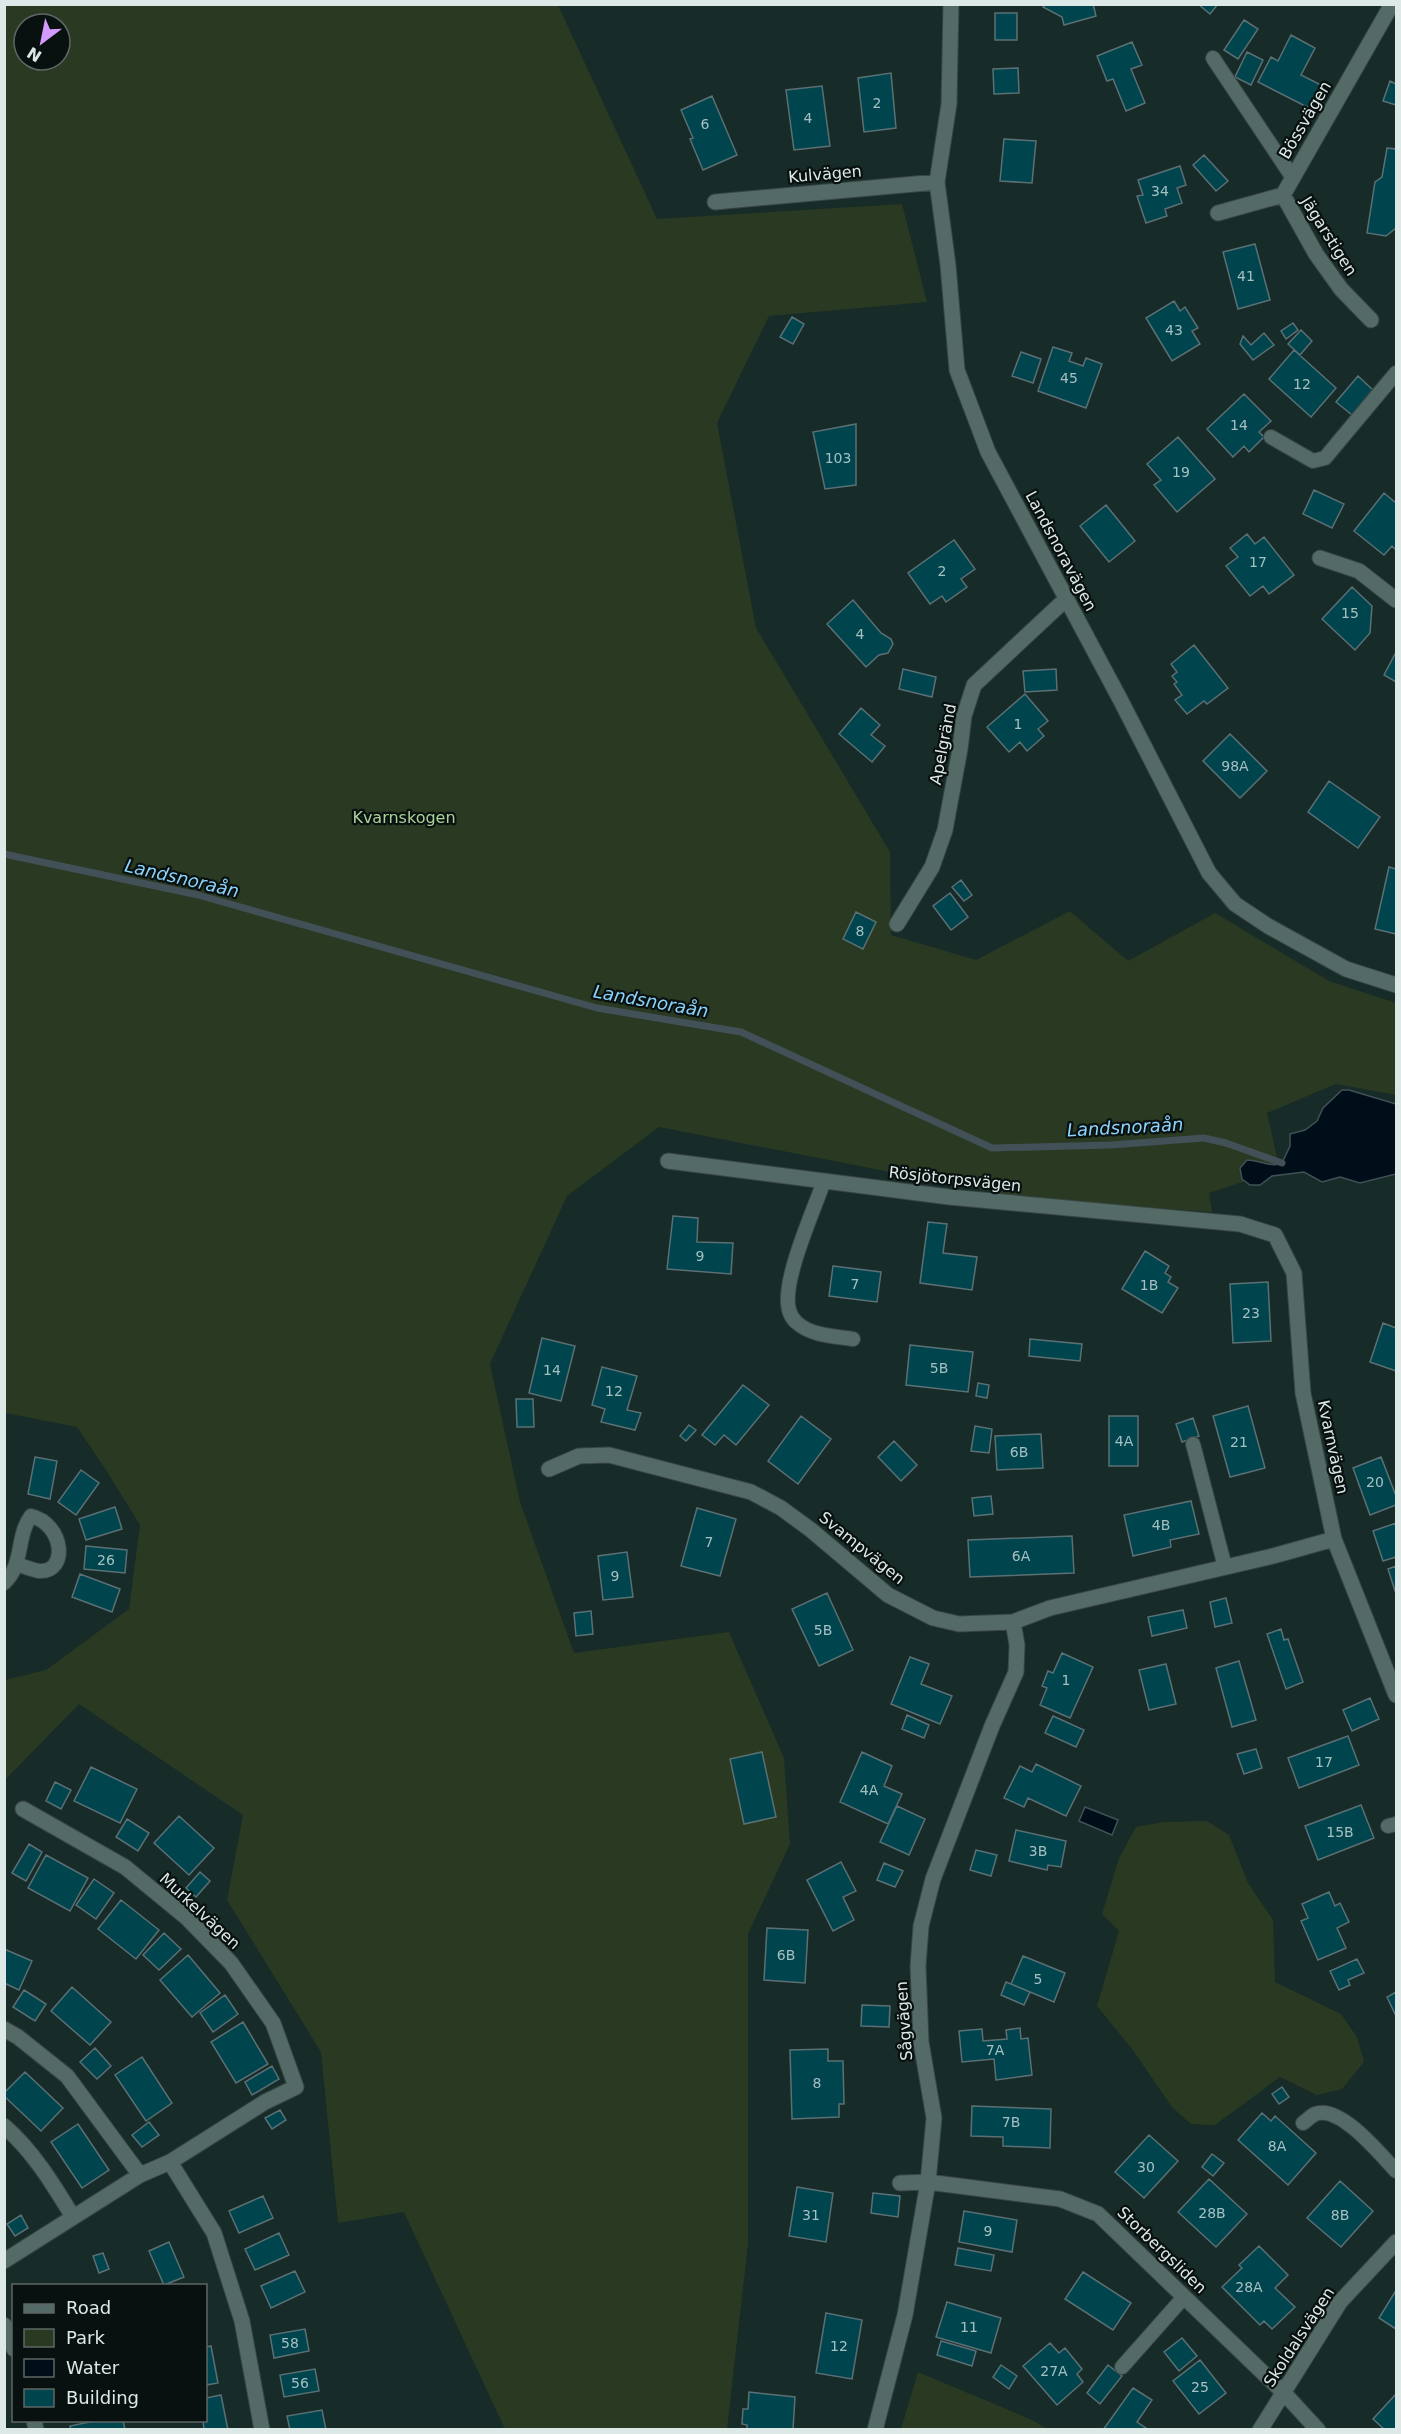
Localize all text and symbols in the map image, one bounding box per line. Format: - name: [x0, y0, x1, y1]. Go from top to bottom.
- north arrow: [12, 12, 72, 72]
- text: N: [24, 43, 45, 66]
- street label: Bössvägen: [1275, 78, 1335, 162]
- house number: 2: [873, 95, 881, 111]
- house number: 4: [804, 110, 813, 126]
- house number: 6: [701, 116, 710, 132]
- street label: Kulvägen: [787, 161, 863, 187]
- house number: 34: [1151, 183, 1169, 199]
- street label: Jägarstigen: [1296, 192, 1361, 279]
- house number: 41: [1237, 268, 1255, 284]
- house number: 43: [1165, 322, 1183, 338]
- house number: 45: [1060, 370, 1078, 386]
- house number: 12: [1293, 376, 1311, 392]
- house number: 14: [1230, 417, 1248, 433]
- house number: 103: [825, 450, 851, 466]
- house number: 19: [1172, 464, 1190, 480]
- street label: Landsnoravägen: [1021, 488, 1101, 614]
- house number: 17: [1249, 554, 1267, 570]
- house number: 2: [938, 563, 946, 579]
- house number: 15: [1341, 605, 1359, 621]
- house number: 4: [856, 626, 865, 642]
- street label: Apelgränd: [926, 702, 960, 786]
- house number: 1: [1014, 716, 1022, 732]
- house number: 98A: [1221, 758, 1249, 774]
- park label: Kvarnskogen: [352, 808, 456, 827]
- water label: Landsnoraån: [123, 855, 241, 901]
- house number: 8: [856, 923, 864, 939]
- water label: Landsnoraån: [592, 981, 710, 1021]
- water label: Landsnoraån: [1066, 1113, 1184, 1141]
- street label: Rösjötorpsvägen: [888, 1163, 1022, 1195]
- house number: 9: [696, 1248, 704, 1264]
- house number: 7: [851, 1276, 859, 1292]
- house number: 1B: [1140, 1277, 1158, 1293]
- house number: 23: [1242, 1305, 1260, 1321]
- house number: 5B: [930, 1360, 948, 1376]
- house number: 14: [543, 1362, 561, 1378]
- house number: 12: [605, 1383, 623, 1399]
- street label: Kvarnvägen: [1314, 1398, 1352, 1496]
- house number: 4A: [1115, 1433, 1134, 1449]
- house number: 21: [1230, 1434, 1248, 1450]
- house number: 6B: [1010, 1444, 1028, 1460]
- house number: 20: [1366, 1474, 1384, 1490]
- street label: Svampvägen: [815, 1508, 909, 1588]
- house number: 4B: [1152, 1517, 1170, 1533]
- house number: 7: [705, 1534, 713, 1550]
- house number: 6A: [1012, 1548, 1031, 1564]
- house number: 26: [97, 1552, 115, 1568]
- house number: 9: [611, 1568, 619, 1584]
- house number: 5B: [814, 1622, 832, 1638]
- house number: 1: [1062, 1672, 1070, 1688]
- house number: 17: [1315, 1754, 1333, 1770]
- house number: 4A: [860, 1782, 879, 1798]
- house number: 15B: [1326, 1824, 1354, 1840]
- house number: 3B: [1029, 1843, 1047, 1859]
- street label: Murkelvägen: [156, 1869, 244, 1953]
- house number: 6B: [777, 1947, 795, 1963]
- house number: 5: [1034, 1971, 1042, 1987]
- street label: Sågvägen: [892, 1981, 916, 2061]
- house number: 7A: [986, 2042, 1005, 2058]
- house number: 8: [813, 2075, 821, 2091]
- house number: 7B: [1002, 2114, 1020, 2130]
- house number: 8A: [1268, 2138, 1287, 2154]
- house number: 30: [1137, 2159, 1155, 2175]
- street label: Storbergsliden: [1113, 2203, 1211, 2297]
- house number: 28B: [1198, 2205, 1226, 2221]
- house number: 31: [802, 2207, 820, 2223]
- house number: 8B: [1331, 2207, 1349, 2223]
- house number: 9: [984, 2223, 992, 2239]
- house number: 28A: [1235, 2279, 1263, 2295]
- street label: Skoldalsvägen: [1260, 2283, 1338, 2391]
- legend: [12, 2284, 207, 2422]
- text: Road: [66, 2297, 111, 2318]
- house number: 11: [960, 2319, 978, 2335]
- text: Park: [66, 2327, 105, 2348]
- house number: 58: [281, 2335, 299, 2351]
- house number: 12: [830, 2338, 848, 2354]
- text: Water: [66, 2357, 120, 2378]
- house number: 27A: [1040, 2363, 1068, 2379]
- house number: 56: [291, 2375, 309, 2391]
- house number: 25: [1191, 2379, 1209, 2395]
- text: Building: [66, 2387, 139, 2408]

